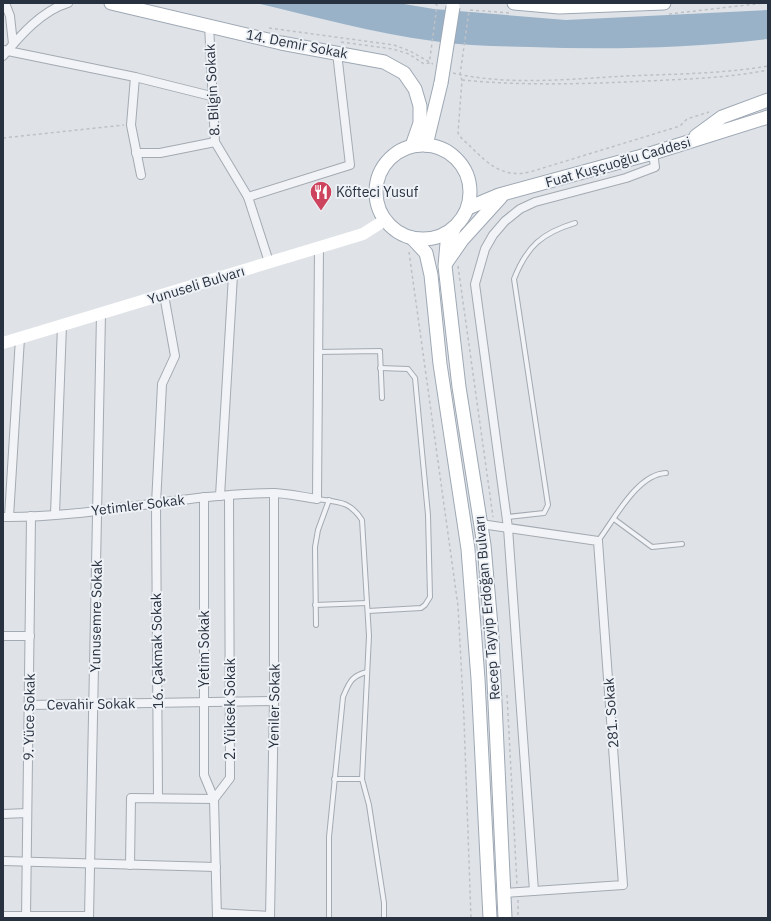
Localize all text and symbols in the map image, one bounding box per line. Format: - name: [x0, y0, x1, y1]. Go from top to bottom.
- street label: 14. Demir Sokak: [245, 25, 350, 63]
- street label: 8. Bilgin Sokak: [201, 43, 223, 137]
- street label: Fuat Kuşçuoğlu Caddesi: [543, 133, 693, 191]
- restaurant icon: Köfteci Yusuf: [308, 179, 334, 212]
- place label: Köfteci Yusuf: [336, 183, 419, 201]
- street label: Yunuseli Bulvarı: [145, 262, 247, 308]
- street label: Yetimler Sokak: [90, 490, 186, 520]
- street label: Recep Tayyip Erdoğan Bulvarı: [470, 515, 504, 701]
- street label: Yunusemre Sokak: [86, 559, 106, 672]
- street label: 16. Çakmak Sokak: [147, 592, 167, 709]
- street label: Yetim Sokak: [195, 610, 213, 688]
- street label: 2. Yüksek Sokak: [221, 657, 239, 760]
- street label: Yeniler Sokak: [264, 663, 284, 749]
- street label: 9. Yüce Sokak: [19, 673, 39, 761]
- street label: 281. Sokak: [600, 677, 622, 749]
- street label: Cevahir Sokak: [47, 694, 136, 714]

